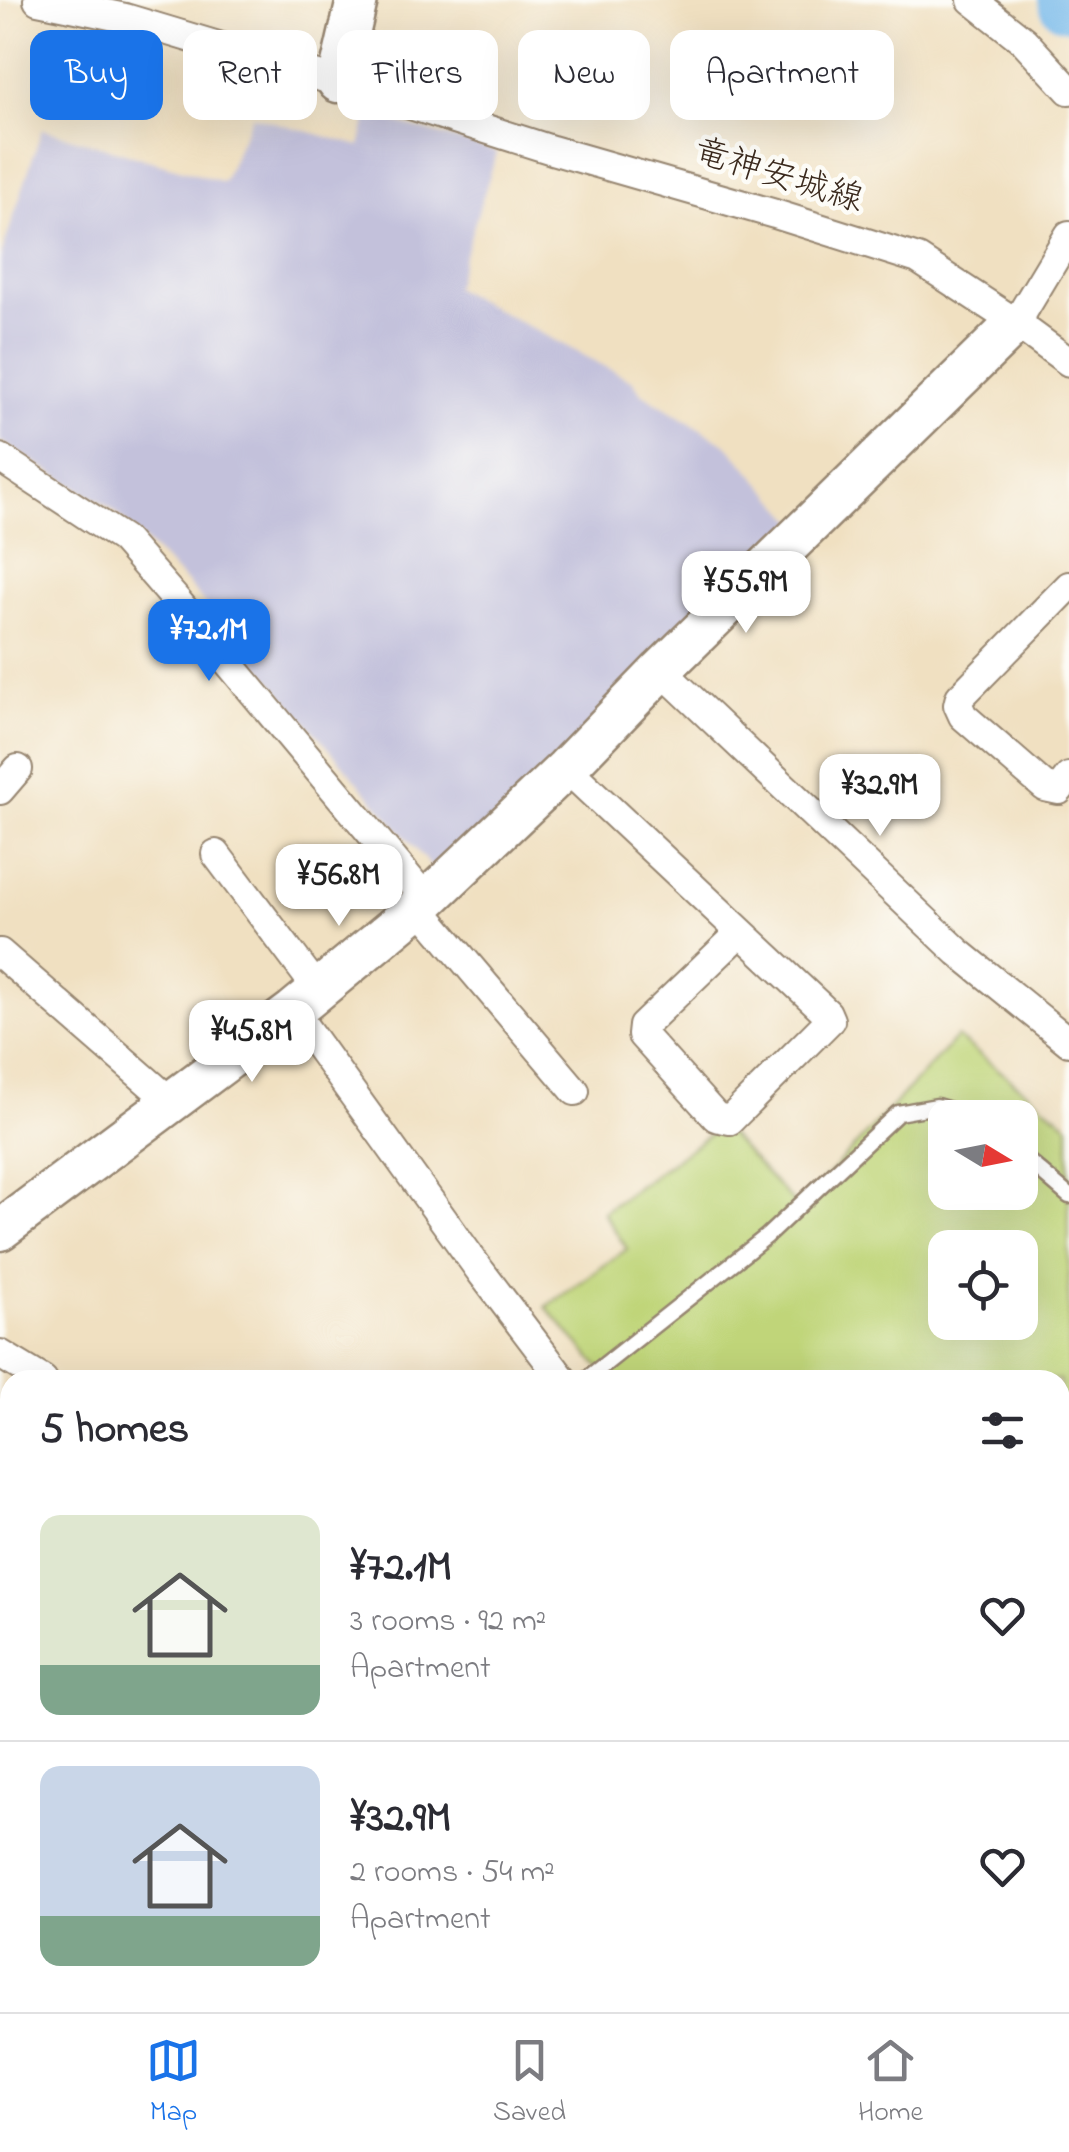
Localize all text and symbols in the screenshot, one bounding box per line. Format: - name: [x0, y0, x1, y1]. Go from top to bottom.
- chip: Buy: [30, 30, 163, 120]
- chip: Rent: [183, 30, 317, 120]
- chip: Filters: [337, 30, 498, 120]
- chip: New: [518, 30, 650, 120]
- chip: Apartment: [670, 30, 894, 120]
- street label: 竜神安城線: [687, 127, 869, 227]
- pin: ¥55.9M: [665, 551, 827, 636]
- text: ¥55.9M: [704, 560, 788, 607]
- pin: ¥72.1M: [128, 599, 290, 684]
- text: ¥72.1M: [170, 608, 248, 655]
- pin: ¥32.9M: [799, 754, 961, 839]
- text: ¥32.9M: [841, 763, 919, 810]
- pin: ¥56.8M: [258, 844, 420, 929]
- text: ¥56.8M: [298, 853, 380, 900]
- pin: ¥45.8M: [171, 1000, 333, 1085]
- text: ¥45.8M: [211, 1009, 293, 1056]
- north arrow: [928, 1100, 1038, 1210]
- map controls: [928, 1100, 1038, 1340]
- button: locate: [928, 1230, 1038, 1340]
- text: 5 homes: [40, 1400, 189, 1461]
- icon: filters: [975, 1403, 1030, 1458]
- text: ¥72.1M: [350, 1538, 452, 1599]
- icon: home: [120, 1555, 240, 1675]
- icon: heart: [975, 1588, 1030, 1643]
- text: 3 rooms · 92 m²: [350, 1599, 546, 1646]
- text: Apartment: [350, 1646, 491, 1693]
- text: ¥32.9M: [350, 1789, 451, 1850]
- icon: home: [120, 1806, 240, 1926]
- icon: heart: [975, 1839, 1030, 1894]
- text: 2 rooms · 54 m²: [350, 1850, 555, 1897]
- text: Apartment: [350, 1897, 491, 1944]
- tab: Map: [146, 2033, 201, 2134]
- tab: Saved: [493, 2033, 566, 2134]
- tab: Home: [858, 2033, 923, 2134]

